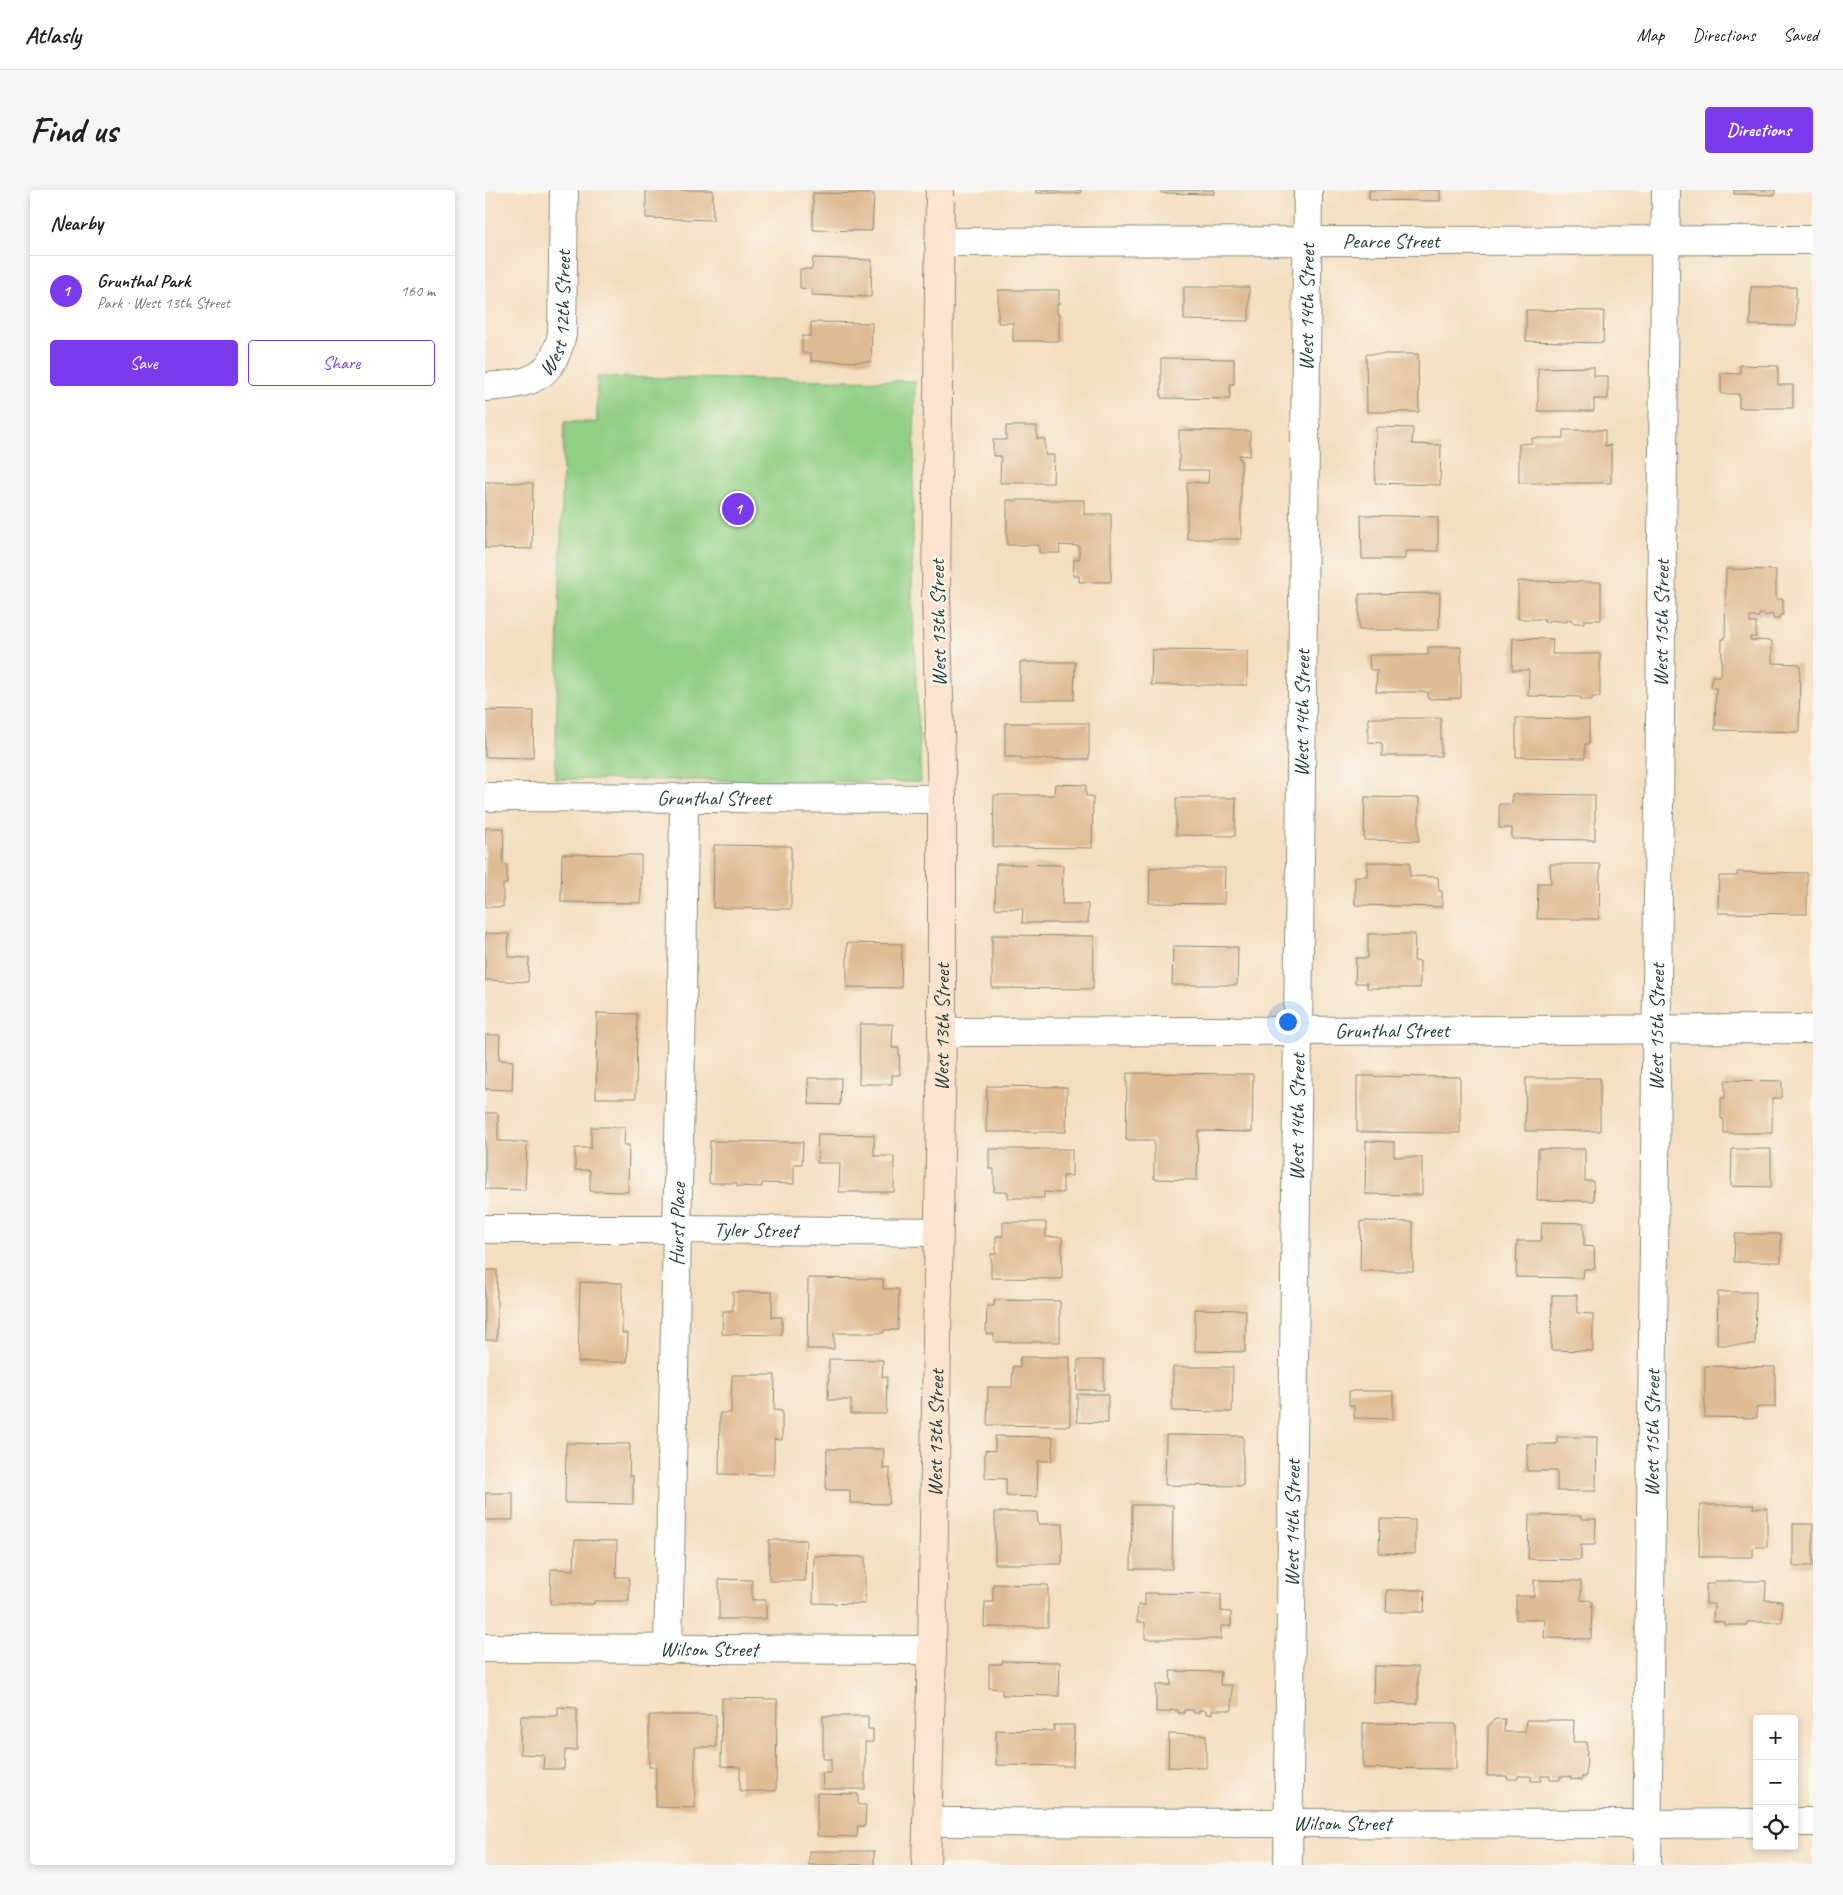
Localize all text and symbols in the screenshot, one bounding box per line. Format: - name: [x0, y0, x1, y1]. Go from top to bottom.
- text: Atlasly: [25, 20, 81, 50]
- text: Map: [1637, 24, 1664, 46]
- text: Directions: [1692, 24, 1755, 46]
- text: Saved: [1783, 24, 1818, 46]
- button: Directions: [1705, 107, 1813, 153]
- text: Find us: [30, 108, 117, 153]
- text: Nearby: [50, 210, 103, 236]
- street label: Pearce Street: [1343, 228, 1441, 254]
- street label: West 14th Street: [1293, 241, 1320, 371]
- street label: West 12th Street: [533, 248, 576, 381]
- text: Grunthal Park: [97, 269, 190, 293]
- text: 1: [62, 281, 70, 301]
- text: 160 m: [401, 281, 435, 301]
- text: Park · West 13th Street: [97, 293, 230, 313]
- button: Save: [50, 340, 238, 386]
- button: Share: [248, 340, 435, 386]
- pin: 1: [722, 490, 754, 528]
- street label: West 13th Street: [924, 557, 952, 687]
- street label: West 15th Street: [1647, 557, 1675, 687]
- street label: West 14th Street: [1288, 647, 1316, 777]
- street label: Grunthal Street: [657, 785, 773, 811]
- street label: West 15th Street: [1643, 961, 1670, 1091]
- street label: West 13th Street: [928, 962, 955, 1091]
- your location: [1275, 1009, 1301, 1035]
- street label: Grunthal Street: [1335, 1017, 1451, 1044]
- street label: West 14th Street: [1283, 1051, 1311, 1181]
- street label: Hurst Place: [663, 1181, 691, 1266]
- street label: Tyler Street: [714, 1216, 801, 1243]
- street label: West 13th Street: [921, 1367, 950, 1497]
- street label: West 15th Street: [1638, 1367, 1666, 1497]
- street label: West 14th Street: [1278, 1457, 1306, 1587]
- street label: Wilson Street: [660, 1636, 761, 1662]
- map controls: [1753, 1715, 1798, 1850]
- button: +: [1753, 1715, 1798, 1760]
- button: −: [1753, 1760, 1798, 1805]
- button: locate: [1753, 1805, 1798, 1850]
- street label: Wilson Street: [1293, 1810, 1394, 1836]

